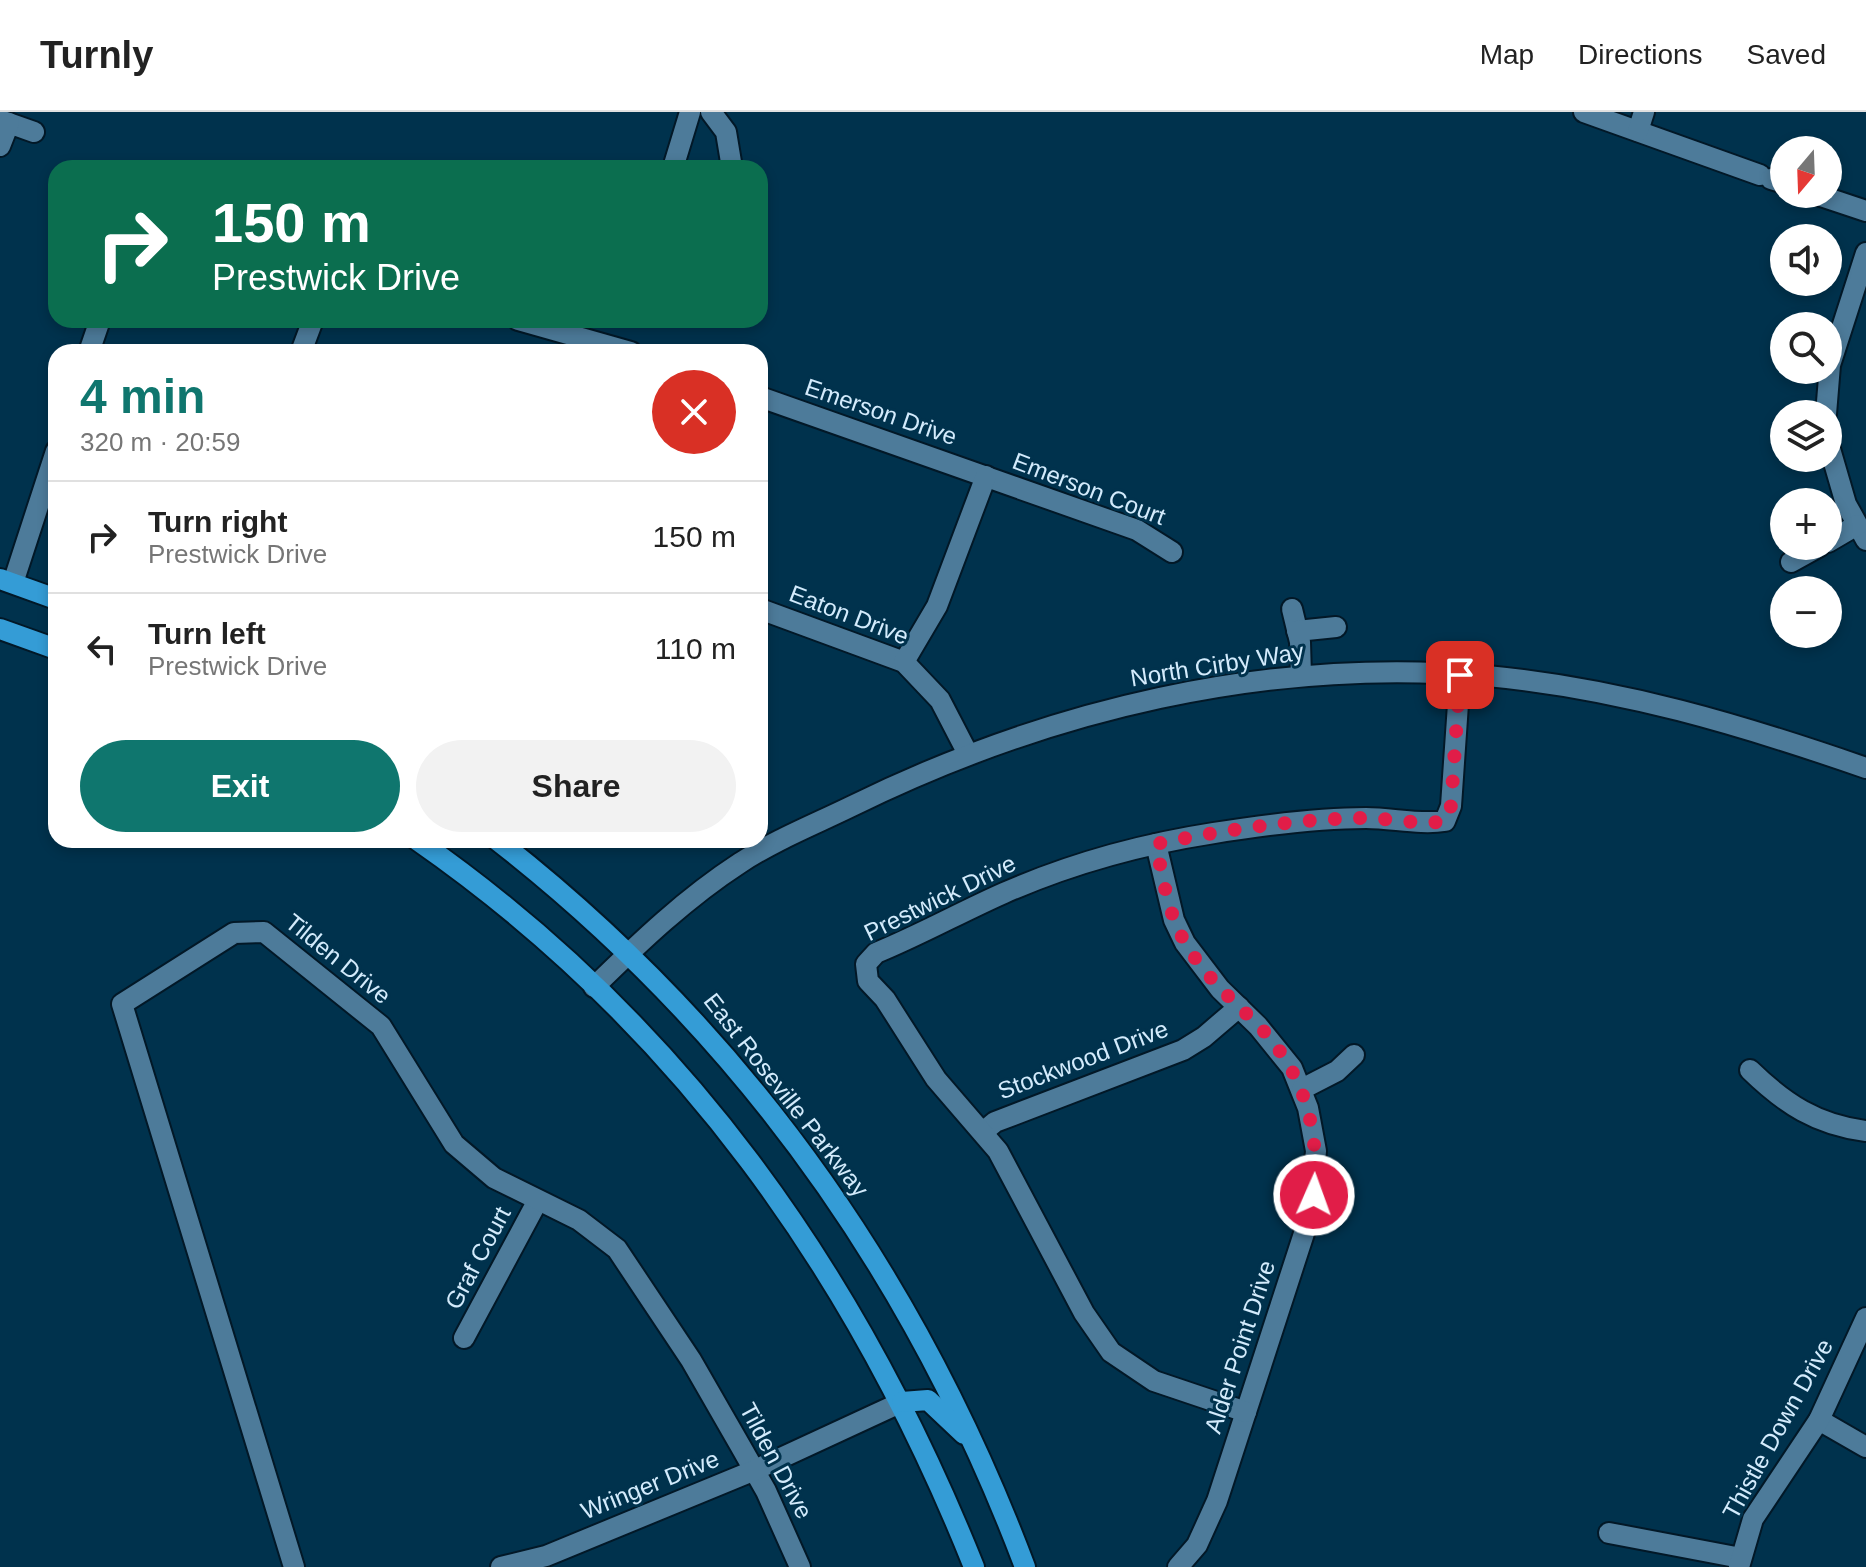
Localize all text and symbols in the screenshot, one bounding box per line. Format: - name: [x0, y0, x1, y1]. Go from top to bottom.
- text: Turnly: [40, 34, 153, 76]
- text: Map: [1480, 39, 1534, 70]
- text: Directions: [1578, 39, 1703, 70]
- text: Saved: [1747, 39, 1826, 70]
- north arrow: [1770, 136, 1842, 208]
- map controls: [1770, 136, 1842, 648]
- text: 150 m: [212, 191, 371, 254]
- icon: right: [80, 192, 184, 296]
- button: sound: [1770, 224, 1842, 296]
- text: Prestwick Drive: [212, 257, 460, 298]
- button: search: [1770, 312, 1842, 384]
- text: 4 min: [80, 370, 205, 423]
- button: close: [652, 370, 736, 454]
- street label: Emerson Drive: [802, 373, 961, 450]
- button: layers: [1770, 400, 1842, 472]
- text: 320 m · 20:59: [80, 427, 240, 457]
- street label: Emerson Court: [1009, 447, 1170, 530]
- button: +: [1770, 488, 1842, 560]
- text: Turn right: [148, 505, 287, 538]
- icon: right: [80, 515, 124, 559]
- text: 150 m: [653, 520, 736, 553]
- text: Prestwick Drive: [148, 539, 327, 569]
- button: −: [1770, 576, 1842, 648]
- street label: Eaton Drive: [786, 579, 913, 650]
- text: Turn left: [148, 617, 266, 650]
- icon: left: [80, 627, 124, 671]
- text: 110 m: [655, 632, 736, 665]
- street label: North Cirby Way: [1128, 637, 1306, 692]
- pin: [1426, 641, 1494, 709]
- text: Prestwick Drive: [148, 651, 327, 681]
- icon: arrive: [1438, 653, 1482, 697]
- button: Exit: [80, 740, 400, 832]
- button: Share: [416, 740, 736, 832]
- street label: Prestwick Drive: [860, 849, 1020, 946]
- street label: Tilden Drive: [280, 908, 396, 1009]
- street label: East Roseville Parkway: [699, 988, 874, 1202]
- street label: Stockwood Drive: [994, 1015, 1172, 1104]
- position arrow: [1272, 1153, 1356, 1237]
- street label: Graf Court: [439, 1202, 516, 1314]
- street label: Alder Point Drive: [1199, 1257, 1280, 1437]
- street label: Thistle Down Drive: [1717, 1334, 1838, 1523]
- street label: Tilden Drive: [735, 1398, 818, 1523]
- street label: Wringer Drive: [577, 1445, 723, 1524]

